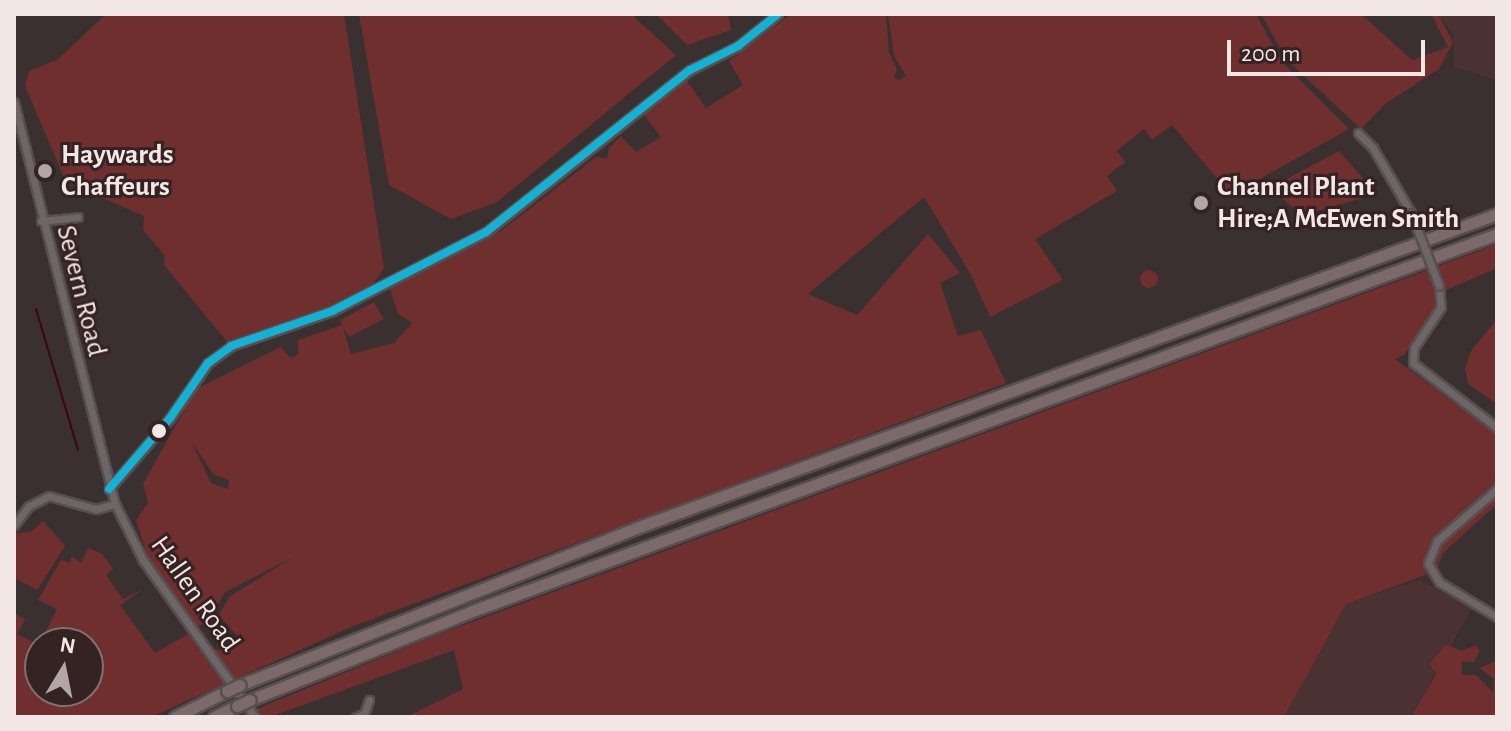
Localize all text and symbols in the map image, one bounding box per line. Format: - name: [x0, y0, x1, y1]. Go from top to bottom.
- scale bar: [1231, 24, 1429, 74]
- text: 200 m: [1241, 42, 1300, 66]
- place label: Haywards Chaffeurs: [61, 138, 174, 204]
- marker: Haywards Chaffeurs: [36, 162, 54, 180]
- place label: Channel Plant Hire;A McEwen Smith: [1217, 170, 1459, 236]
- marker: Channel Plant Hire;A McEwen Smith: [1192, 194, 1210, 212]
- street label: Severn Road: [49, 222, 113, 360]
- unlabelled marker: [151, 423, 167, 439]
- street label: Hallen Road: [143, 530, 247, 658]
- north arrow: [24, 627, 104, 707]
- text: N: [58, 633, 77, 657]

